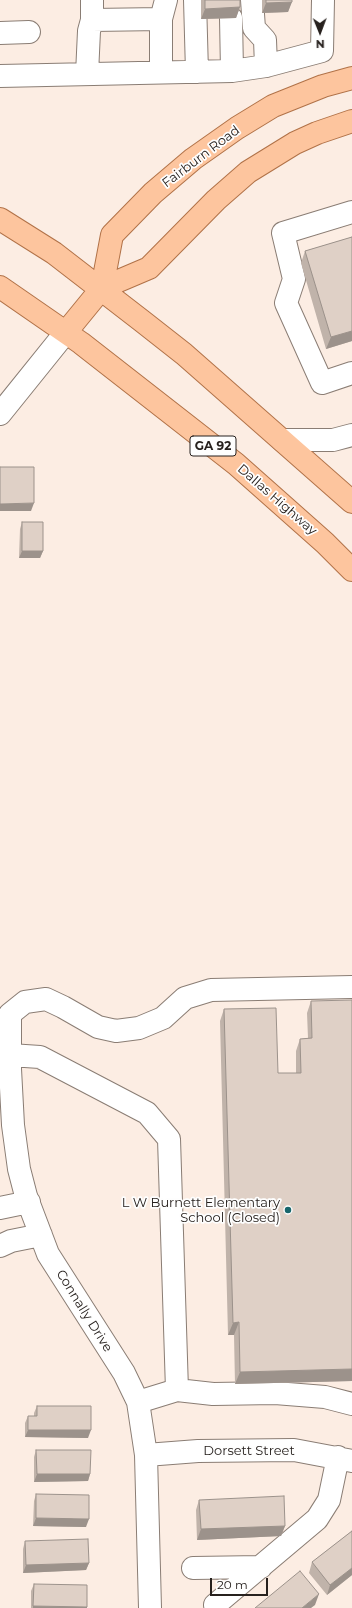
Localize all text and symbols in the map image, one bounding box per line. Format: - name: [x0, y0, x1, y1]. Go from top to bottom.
- north arrow: [300, 12, 340, 52]
- text: N: [316, 37, 325, 51]
- street label: Fairburn Road: [159, 123, 243, 191]
- road number: GA 92: [190, 436, 236, 456]
- street label: Dallas Highway: [234, 461, 320, 539]
- place label: L W Burnett Elementary School (Closed): [122, 1195, 280, 1226]
- marker: L W Burnett Elementary School (Closed): [283, 1205, 293, 1215]
- street label: Connally Drive: [53, 1267, 115, 1355]
- street label: Dorsett Street: [203, 1443, 295, 1459]
- scale bar: [212, 1570, 270, 1596]
- text: 20 m: [217, 1577, 248, 1592]

